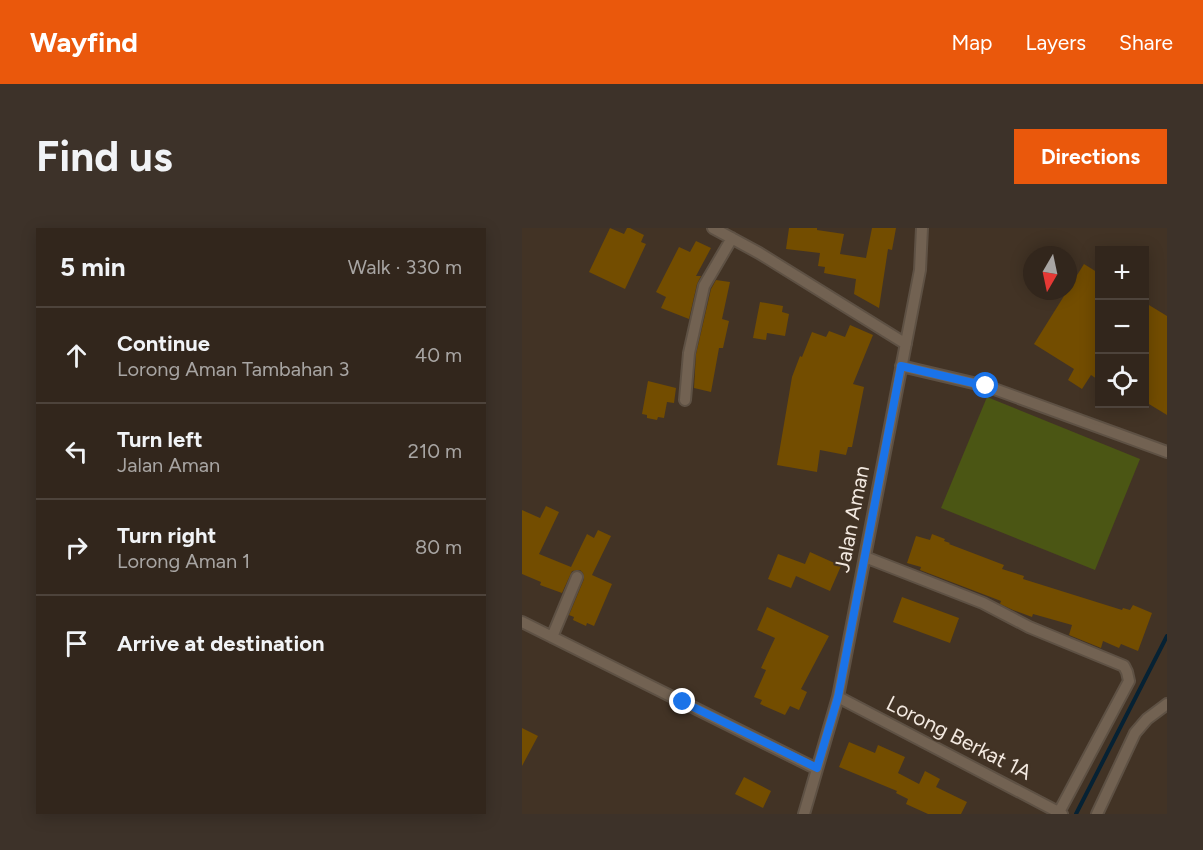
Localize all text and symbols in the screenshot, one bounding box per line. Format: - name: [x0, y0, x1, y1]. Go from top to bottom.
- text: Wayfind: [30, 25, 138, 59]
- text: Map: [952, 30, 992, 55]
- text: Layers: [1025, 30, 1086, 55]
- text: Share: [1119, 30, 1173, 55]
- button: Directions: [1014, 129, 1167, 184]
- text: Find us: [36, 131, 173, 182]
- north arrow: [1023, 246, 1077, 300]
- map controls: [1095, 246, 1149, 408]
- button: +: [1095, 246, 1149, 300]
- text: 5 min: [60, 251, 126, 283]
- text: Walk · 330 m: [348, 255, 462, 279]
- button: −: [1095, 300, 1149, 354]
- text: Continue: [117, 330, 210, 357]
- icon: ahead: [60, 339, 93, 372]
- text: 40 m: [415, 343, 462, 367]
- button: locate: [1095, 354, 1149, 408]
- text: Lorong Aman Tambahan 3: [117, 357, 349, 381]
- route start: [972, 372, 998, 398]
- text: Turn left: [117, 426, 203, 453]
- icon: left: [60, 435, 93, 468]
- text: 210 m: [408, 439, 462, 463]
- text: Jalan Aman: [117, 453, 220, 477]
- street label: Jalan Aman: [829, 463, 874, 574]
- text: Turn right: [117, 522, 216, 549]
- icon: right: [60, 531, 93, 564]
- text: 80 m: [415, 535, 462, 559]
- text: Lorong Aman 1: [117, 549, 250, 573]
- icon: arrive: [60, 627, 93, 660]
- text: Arrive at destination: [117, 630, 325, 657]
- route end: [669, 688, 695, 714]
- street label: Lorong Berkat 1A: [882, 690, 1036, 785]

